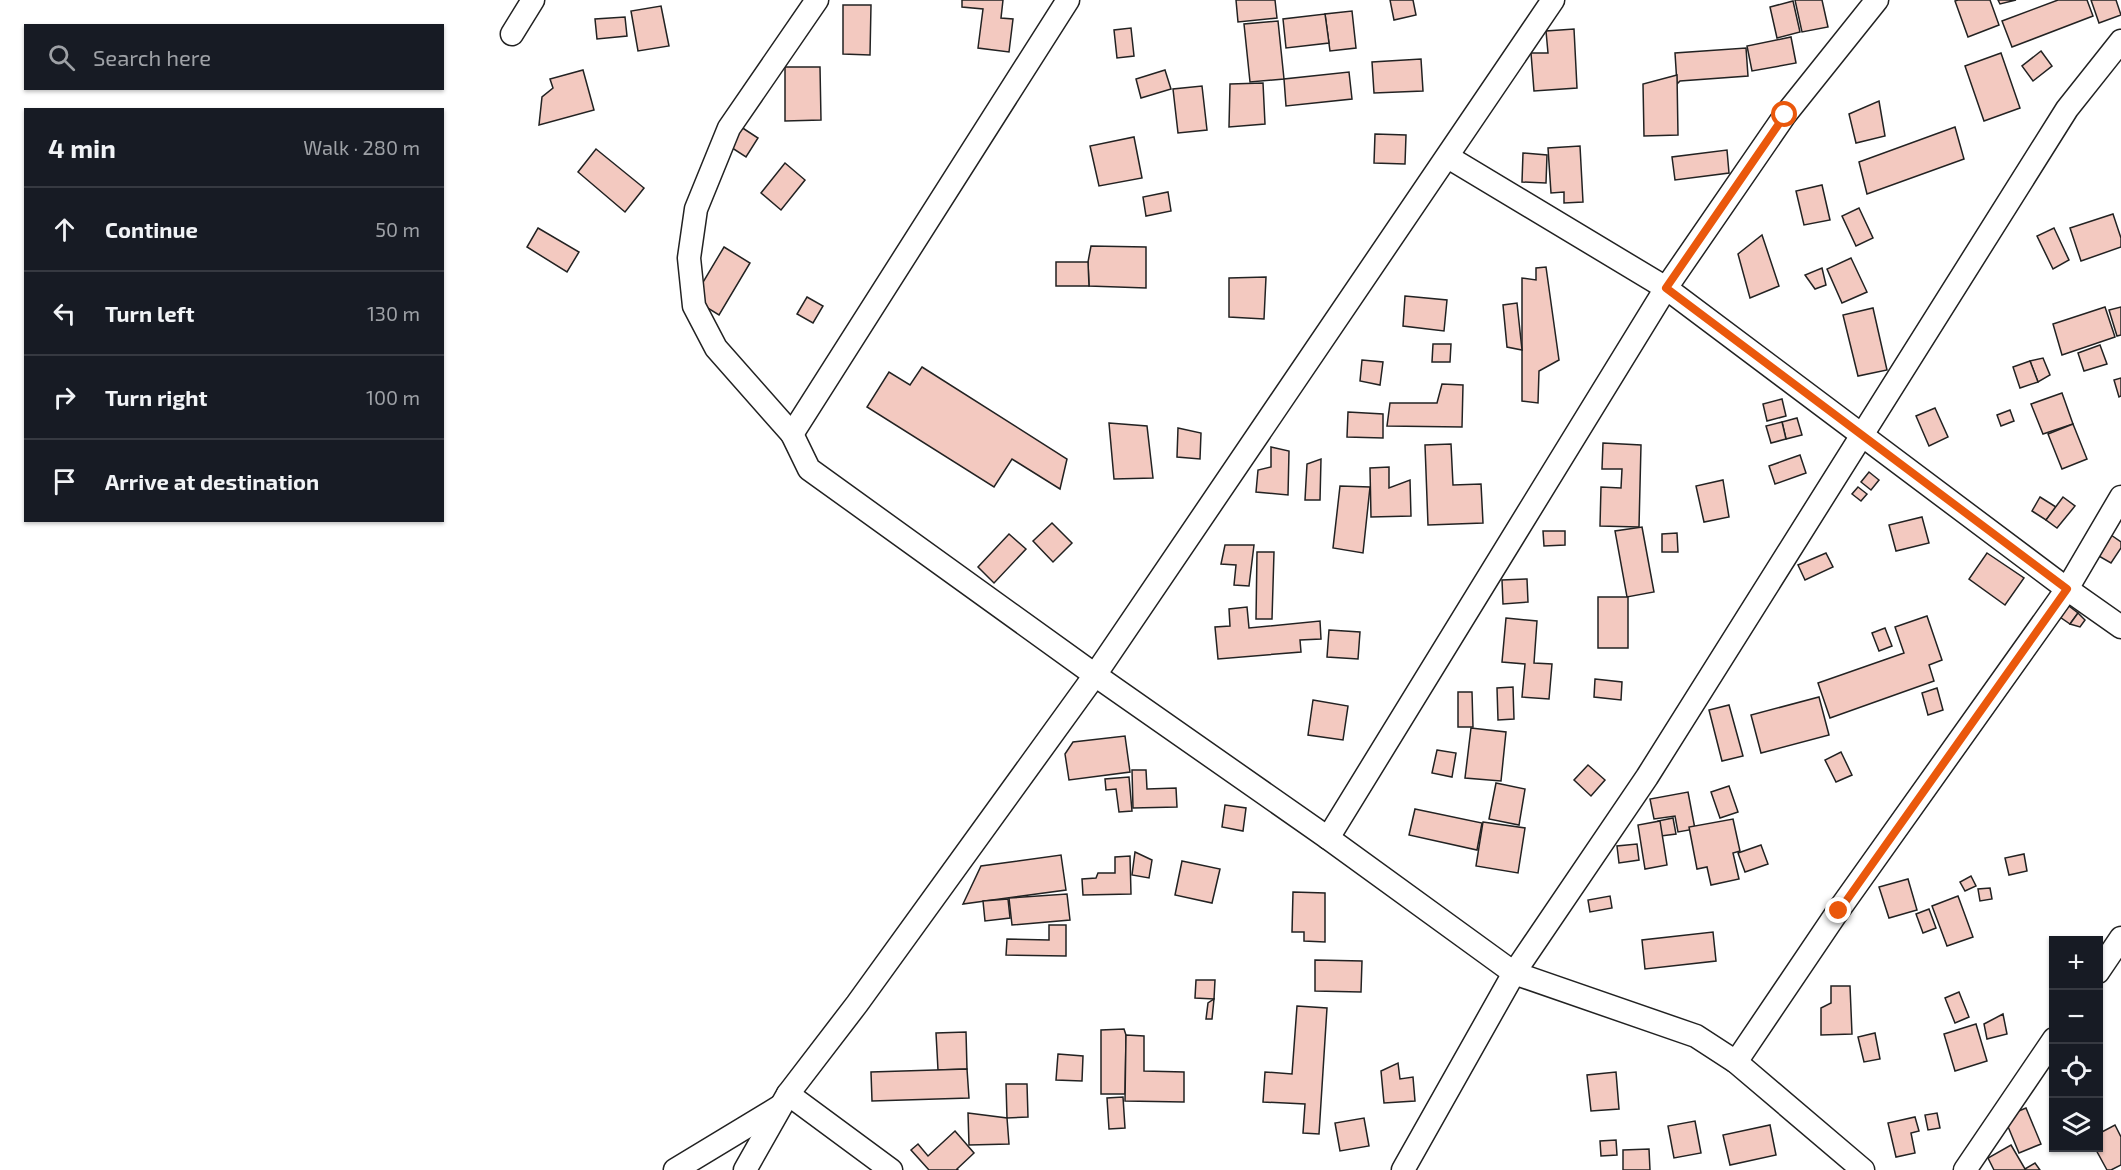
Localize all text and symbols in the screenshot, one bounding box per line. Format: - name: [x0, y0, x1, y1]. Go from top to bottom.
- search box: [24, 24, 444, 90]
- icon: search: [45, 41, 78, 74]
- text: Search here: [93, 44, 211, 70]
- route start: [1771, 101, 1797, 127]
- text: 4 min: [48, 132, 116, 163]
- text: Walk · 280 m: [303, 135, 420, 159]
- icon: ahead: [48, 213, 81, 246]
- text: Continue: [105, 216, 198, 242]
- text: 50 m: [375, 217, 420, 241]
- icon: left: [48, 297, 81, 330]
- text: Turn left: [105, 300, 194, 326]
- text: 130 m: [367, 301, 420, 325]
- icon: right: [48, 381, 81, 414]
- text: Turn right: [105, 384, 207, 410]
- text: 100 m: [366, 385, 420, 409]
- icon: arrive: [48, 465, 81, 498]
- text: Arrive at destination: [105, 468, 319, 494]
- route end: [1825, 897, 1851, 923]
- map controls: [2049, 936, 2103, 1152]
- button: +: [2049, 936, 2103, 990]
- button: −: [2049, 990, 2103, 1044]
- button: locate: [2049, 1044, 2103, 1098]
- button: layers: [2049, 1098, 2103, 1152]

